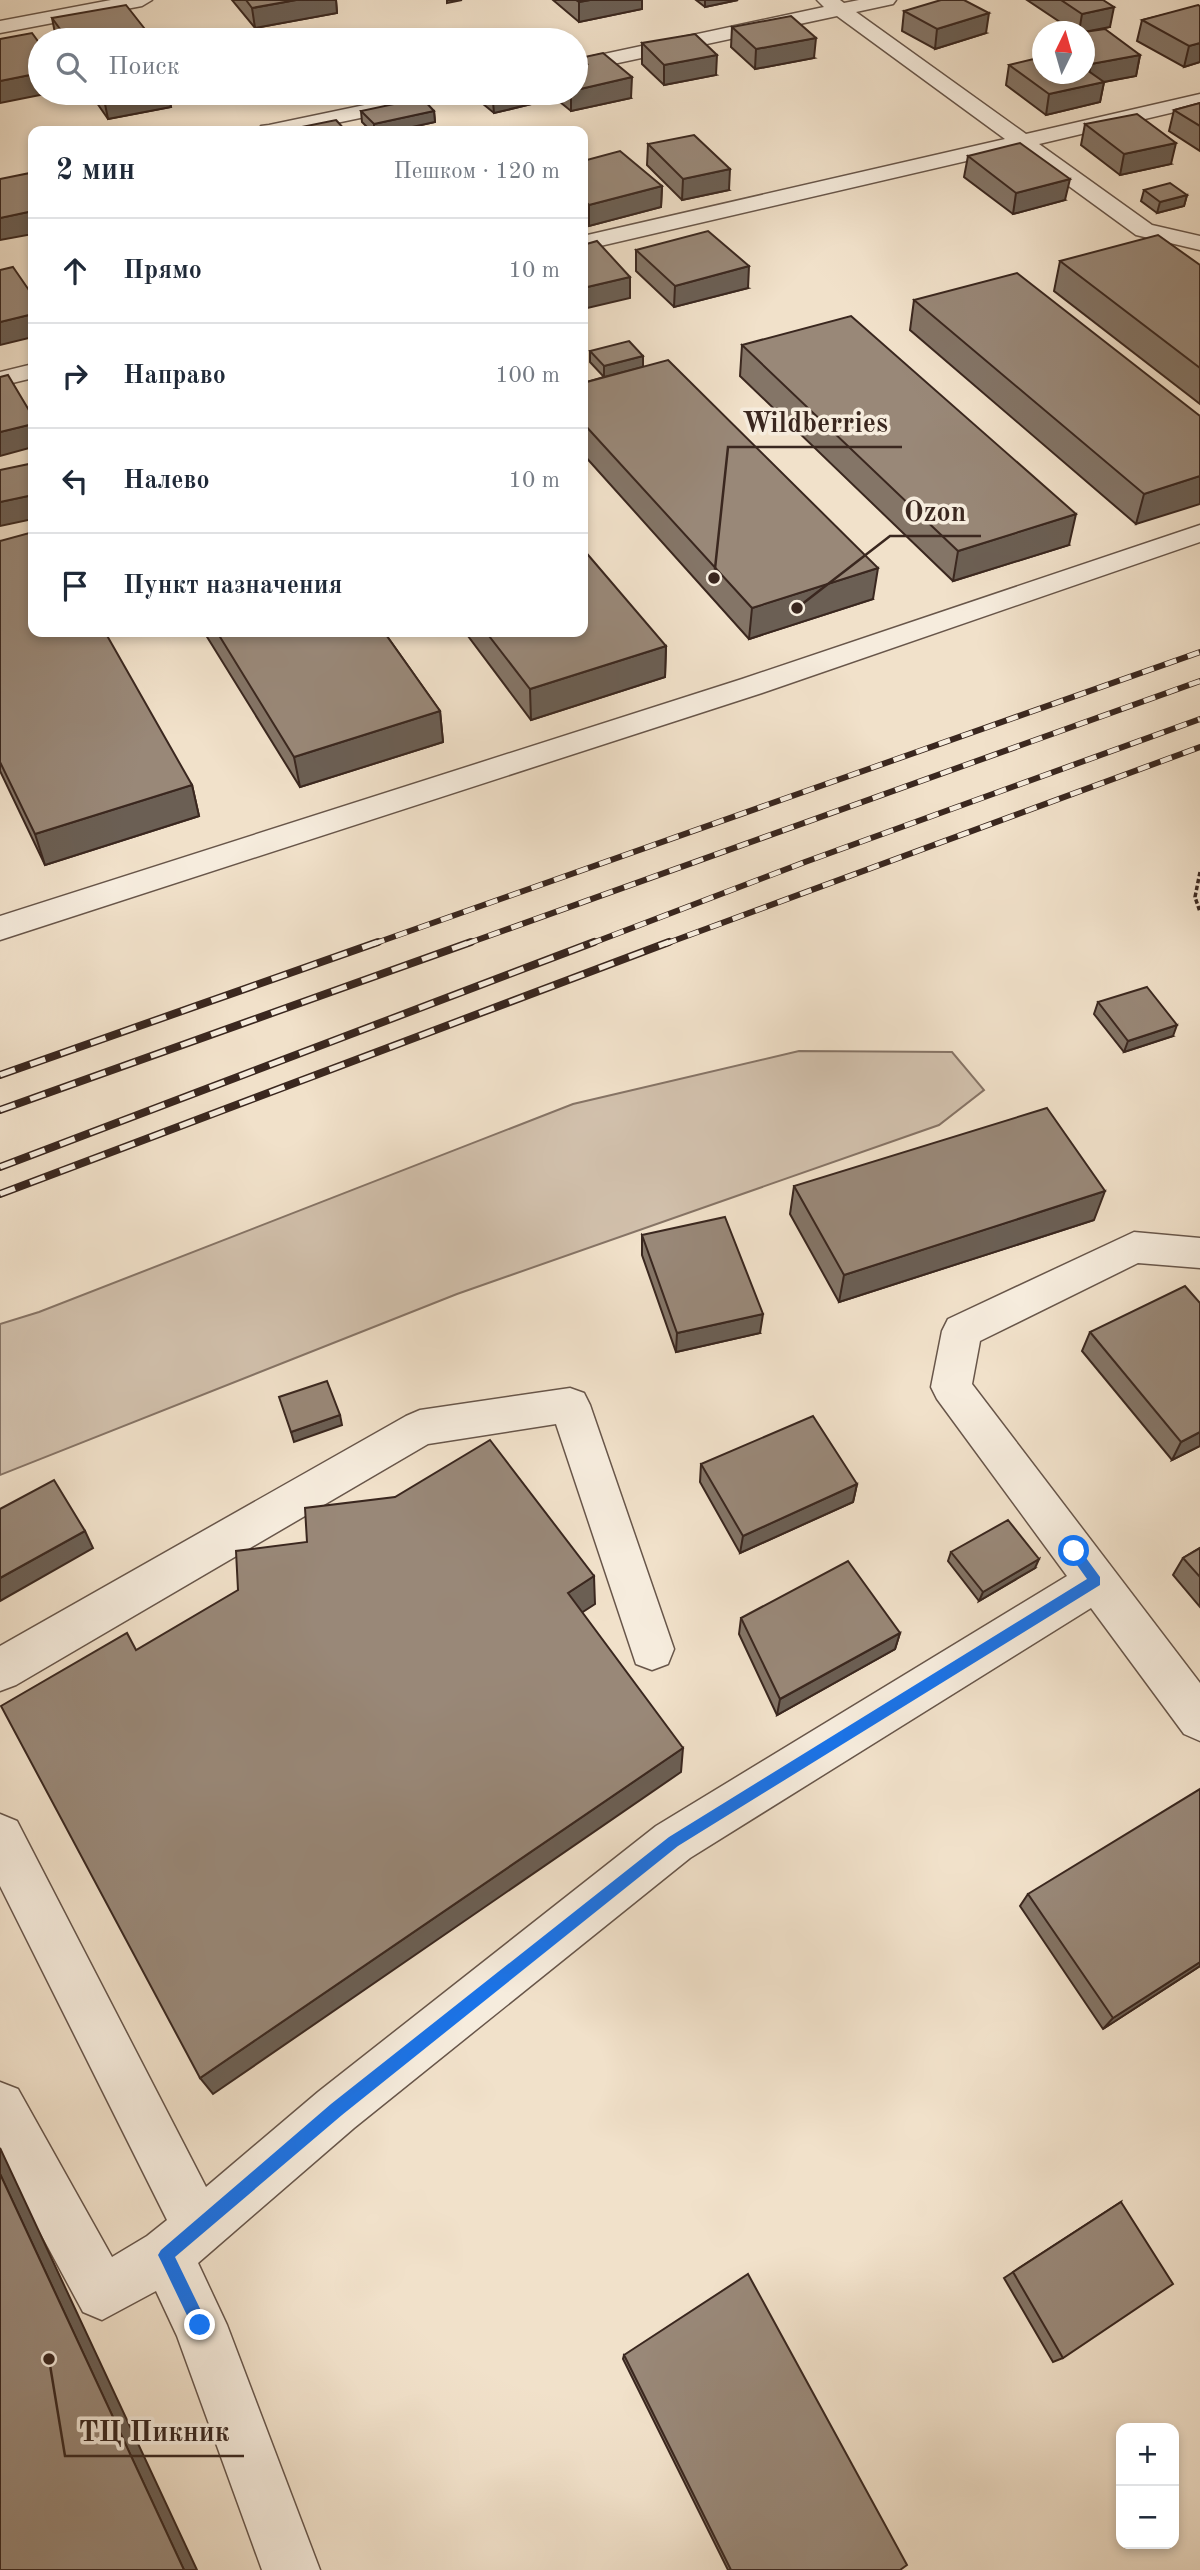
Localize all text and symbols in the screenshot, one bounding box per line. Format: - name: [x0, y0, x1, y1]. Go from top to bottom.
- north arrow: [1032, 21, 1095, 84]
- search box: [28, 28, 588, 105]
- icon: search: [52, 48, 90, 86]
- text: Поиск: [108, 54, 180, 80]
- text: 2 мин: [56, 156, 135, 186]
- text: Пешком · 120 m: [394, 160, 560, 183]
- icon: ahead: [56, 252, 94, 290]
- text: Прямо: [123, 258, 202, 284]
- text: 10 m: [509, 259, 560, 282]
- icon: right: [56, 357, 94, 395]
- text: Направо: [123, 363, 226, 389]
- text: 100 m: [495, 364, 560, 387]
- callout: Wildberries: [728, 398, 902, 447]
- text: Wildberries: [742, 411, 888, 439]
- icon: left: [56, 462, 94, 500]
- text: Налево: [123, 468, 210, 494]
- text: 10 m: [509, 469, 560, 492]
- callout: Ozon: [890, 487, 981, 536]
- text: Ozon: [904, 500, 966, 528]
- icon: arrive: [56, 567, 94, 605]
- text: Пункт назначения: [123, 573, 342, 599]
- route start: [1058, 1535, 1089, 1566]
- route end: [184, 2309, 215, 2340]
- callout: ТЦ Пикник: [65, 2407, 244, 2456]
- text: ТЦ Пикник: [78, 2420, 230, 2448]
- map controls: [1116, 2423, 1179, 2549]
- button: +: [1116, 2423, 1179, 2486]
- button: −: [1116, 2486, 1179, 2549]

